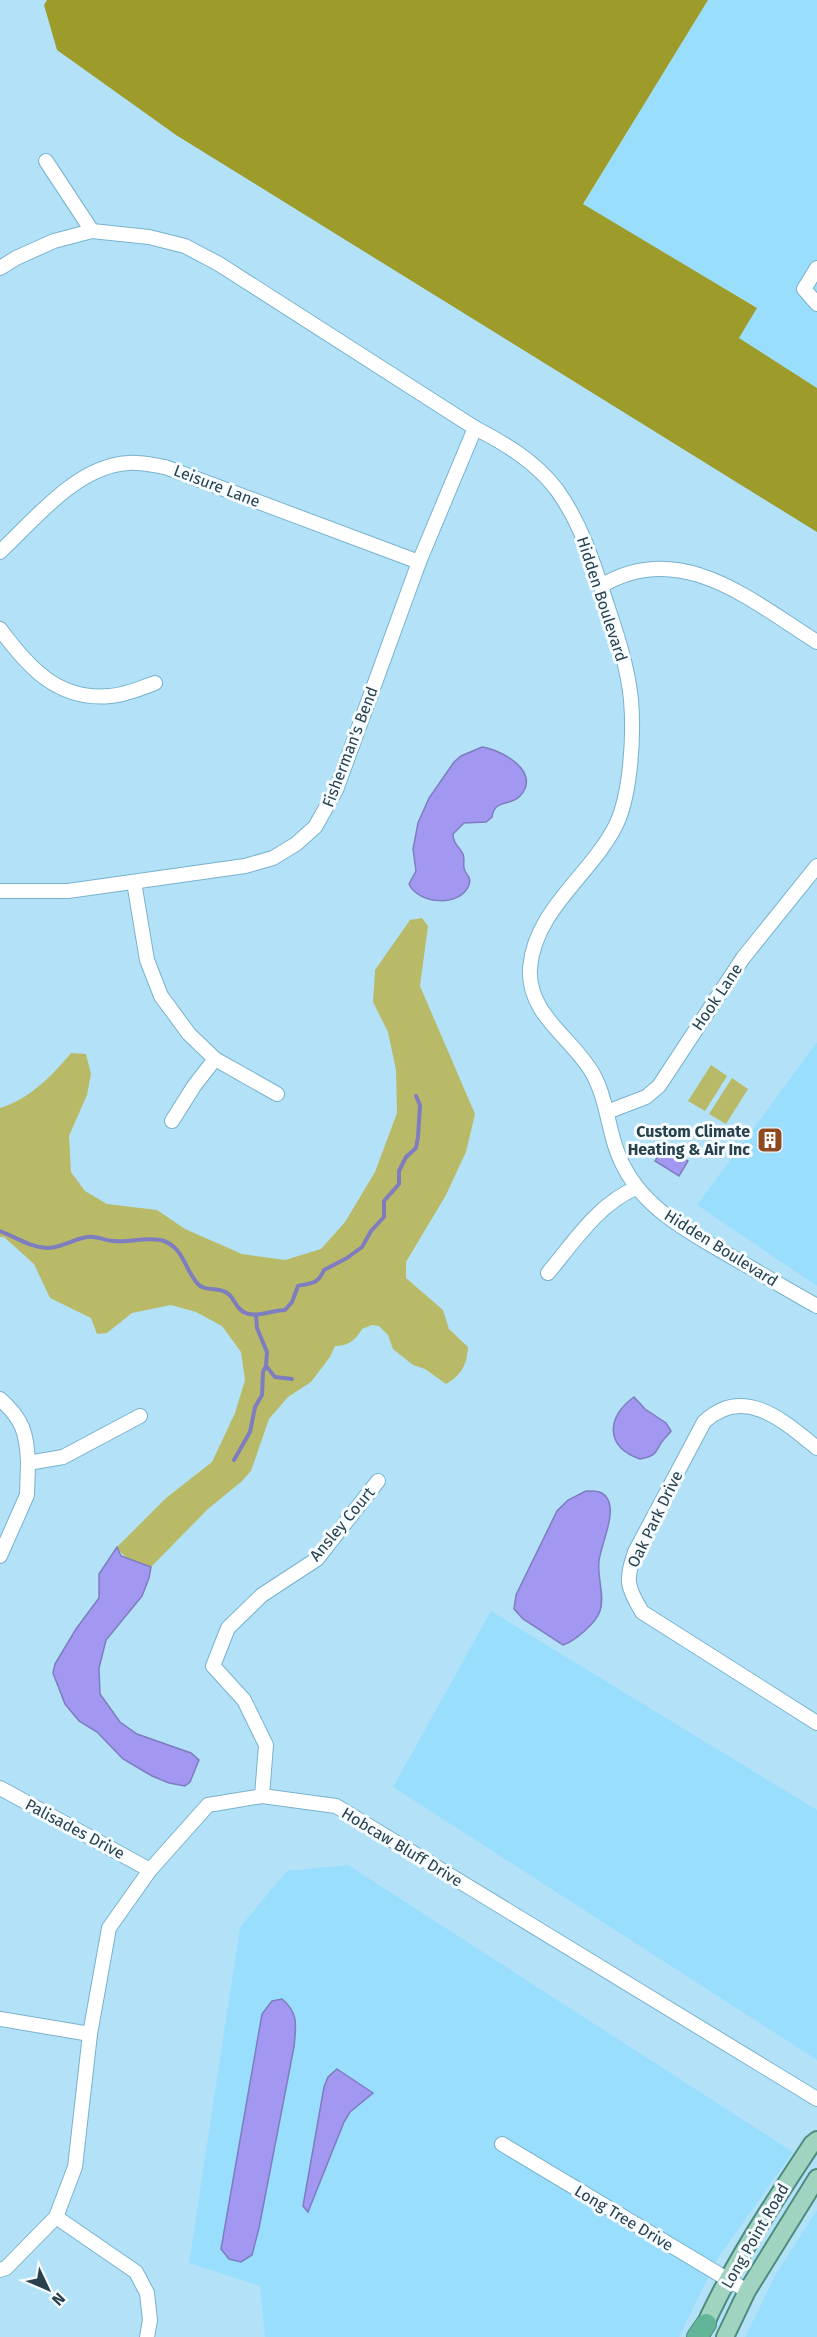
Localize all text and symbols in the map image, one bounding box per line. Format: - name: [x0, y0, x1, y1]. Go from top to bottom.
- street label: Leisure Lane: [171, 461, 263, 511]
- street label: Hidden Boulevard: [573, 534, 631, 664]
- street label: Fisherman's Bend: [318, 684, 382, 810]
- street label: Hook Lane: [688, 960, 746, 1034]
- place label: Custom Climate Heating & Air Inc: [628, 1122, 750, 1159]
- building icon: Custom Climate Heating & Air Inc: [755, 1125, 785, 1155]
- street label: Hidden Boulevard: [661, 1205, 781, 1291]
- street label: Oak Park Drive: [623, 1468, 687, 1570]
- street label: Ansley Court: [306, 1483, 379, 1565]
- street label: Palisades Drive: [22, 1795, 128, 1863]
- street label: Hobcaw Bluff Drive: [338, 1803, 466, 1891]
- street label: Long Point Road: [717, 2180, 793, 2292]
- street label: Long Tree Drive: [571, 2181, 677, 2255]
- north arrow: [18, 2259, 78, 2319]
- text: N: [48, 2289, 69, 2309]

